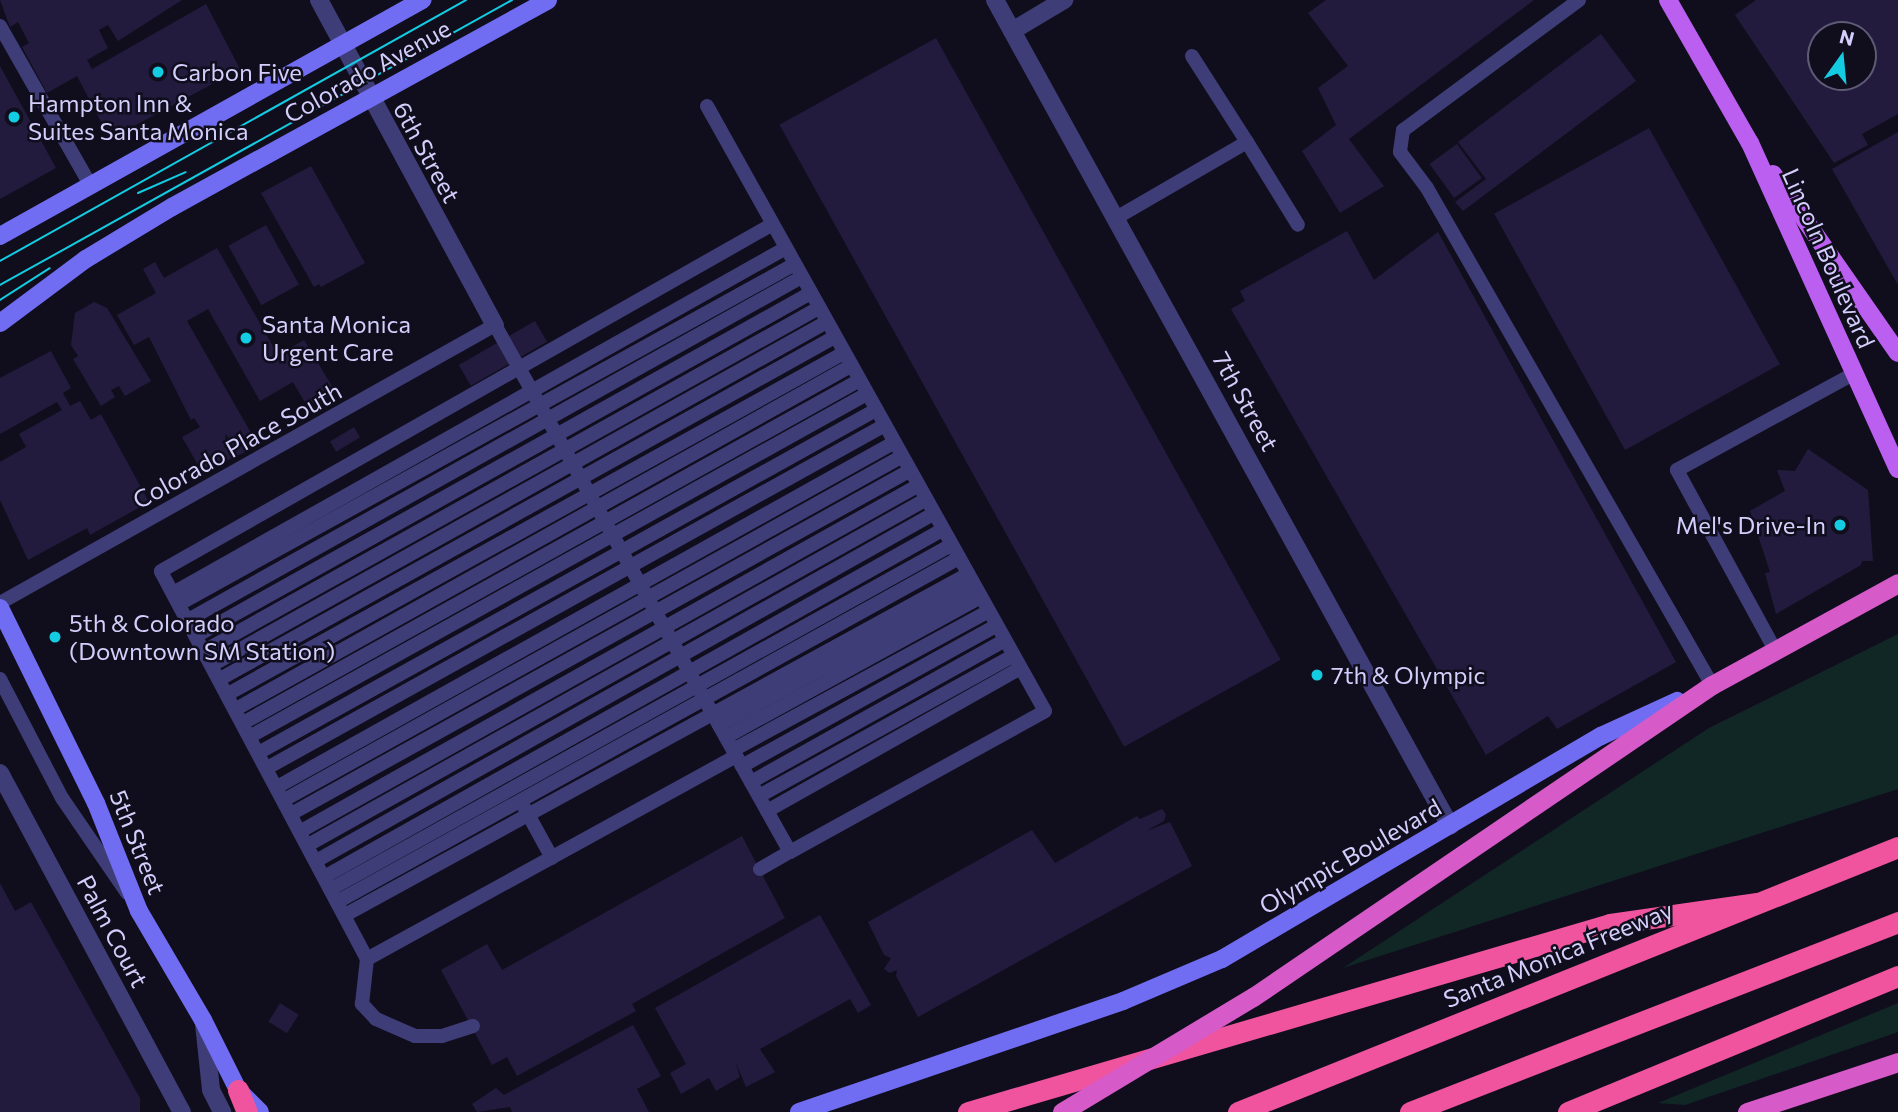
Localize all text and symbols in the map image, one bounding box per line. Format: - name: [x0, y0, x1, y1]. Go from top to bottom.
- street label: Colorado Avenue: [279, 13, 455, 129]
- north arrow: [1807, 21, 1877, 91]
- text: N: [1837, 24, 1857, 50]
- place label: Carbon Five: [172, 58, 302, 86]
- marker: Carbon Five: [150, 64, 166, 80]
- place label: Hampton Inn & Suites Santa Monica: [28, 89, 248, 145]
- street label: 6th Street: [388, 97, 466, 207]
- marker: Hampton Inn & Suites Santa Monica: [6, 109, 22, 125]
- street label: Lincoln Boulevard: [1776, 164, 1882, 352]
- place label: Santa Monica Urgent Care: [262, 310, 411, 366]
- marker: Santa Monica Urgent Care: [236, 328, 256, 348]
- street label: 7th Street: [1207, 346, 1285, 456]
- street label: Colorado Place South: [128, 376, 346, 514]
- place label: Mel's Drive-In: [1675, 511, 1826, 539]
- marker: Mel's Drive-In: [1832, 517, 1848, 533]
- place label: 5th & Colorado (Downtown SM Station): [69, 609, 335, 665]
- marker: 5th & Colorado (Downtown SM Station): [47, 629, 63, 645]
- place label: 7th & Olympic: [1331, 661, 1485, 689]
- marker: 7th & Olympic: [1309, 667, 1325, 683]
- street label: 5th Street: [104, 786, 172, 898]
- street label: Olympic Boulevard: [1254, 792, 1446, 920]
- street label: Palm Court: [71, 870, 155, 992]
- street label: Santa Monica Freeway: [1439, 895, 1677, 1013]

